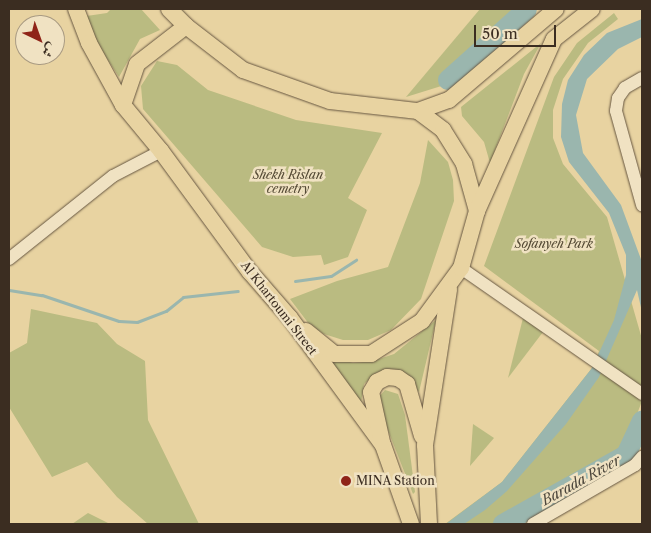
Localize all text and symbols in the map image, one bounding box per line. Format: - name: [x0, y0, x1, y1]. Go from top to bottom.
- north arrow: [15, 15, 65, 65]
- scale bar: [476, 15, 558, 47]
- text: 50 m: [482, 24, 518, 43]
- text: ش: [38, 39, 61, 62]
- park label: Shekh Rislan cemetry: [253, 168, 323, 196]
- park label: Sofanyeh Park: [515, 237, 593, 251]
- street label: Al Khartoumi Street: [238, 258, 320, 358]
- water label: Barada River: [539, 451, 623, 509]
- place label: MINA Station: [356, 474, 435, 488]
- marker: MINA Station: [340, 475, 352, 487]

